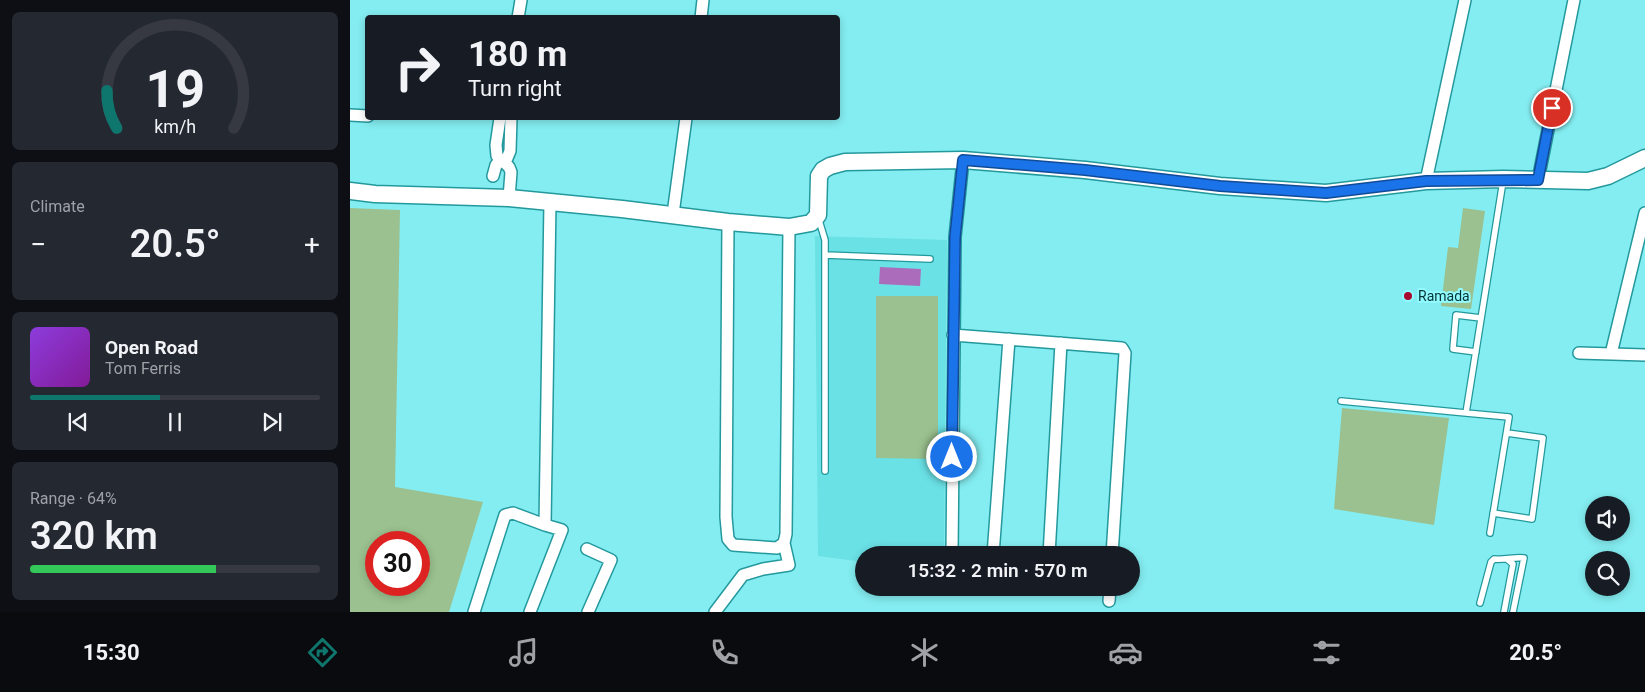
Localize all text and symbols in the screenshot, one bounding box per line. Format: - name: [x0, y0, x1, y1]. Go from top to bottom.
- text: 180 m: [468, 34, 567, 75]
- icon: right: [385, 35, 450, 100]
- text: 19: [145, 59, 205, 120]
- text: Turn right: [468, 76, 562, 101]
- pin: [1531, 87, 1573, 129]
- icon: arrive: [1538, 94, 1566, 122]
- text: km/h: [154, 116, 196, 137]
- text: Climate: [30, 197, 85, 216]
- text: 20.5°: [130, 222, 220, 266]
- text: −: [30, 228, 46, 261]
- text: +: [304, 228, 320, 261]
- place label: Ramada: [1418, 288, 1470, 304]
- marker: Ramada: [1402, 290, 1414, 302]
- text: Open Road: [105, 336, 198, 359]
- text: Tom Ferris: [105, 359, 181, 378]
- icon: previous: [64, 408, 92, 436]
- icon: pause: [161, 408, 189, 436]
- icon: next: [258, 408, 286, 436]
- position arrow: [925, 430, 977, 482]
- text: Range · 64%: [30, 489, 117, 508]
- map controls: [1585, 496, 1630, 596]
- button: sound: [1585, 496, 1630, 541]
- text: 320 km: [30, 514, 158, 558]
- speed limit sign: 30: [365, 531, 430, 596]
- button: search: [1585, 551, 1630, 596]
- text: 15:32 · 2 min · 570 m: [907, 559, 1088, 582]
- icon: directions: [305, 635, 340, 670]
- icon: music: [506, 635, 541, 670]
- icon: phone: [707, 635, 742, 670]
- icon: climate: [907, 635, 942, 670]
- icon: car: [1108, 635, 1143, 670]
- icon: filters: [1309, 635, 1344, 670]
- text: 15:30: [83, 640, 140, 665]
- text: 20.5°: [1509, 640, 1562, 665]

